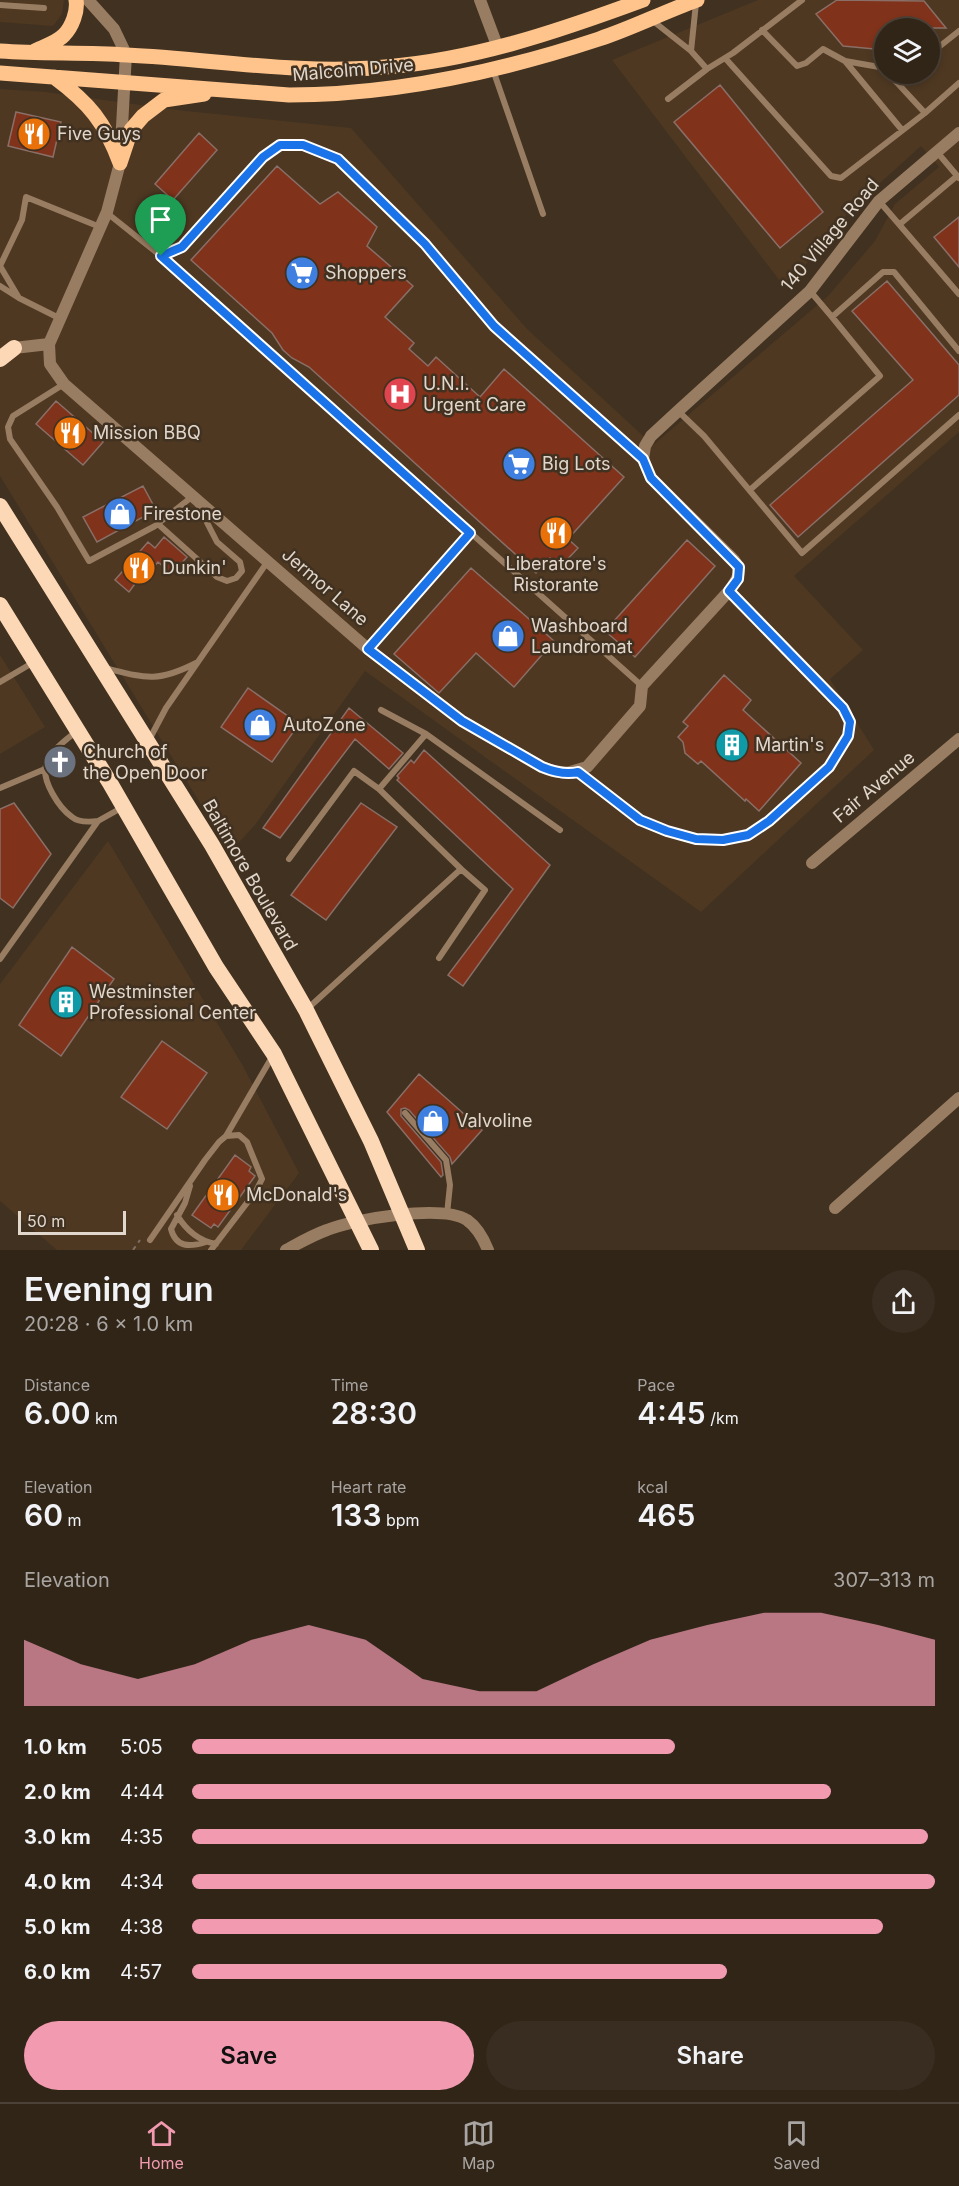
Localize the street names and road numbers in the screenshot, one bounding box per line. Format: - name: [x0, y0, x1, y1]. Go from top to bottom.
- street label: Malcolm Drive: [291, 54, 414, 85]
- street label: 140 Village Road: [776, 174, 883, 295]
- street label: Jermor Lane: [278, 543, 373, 630]
- street label: Fair Avenue: [829, 747, 919, 827]
- street label: Baltimore Boulevard: [199, 796, 302, 954]

